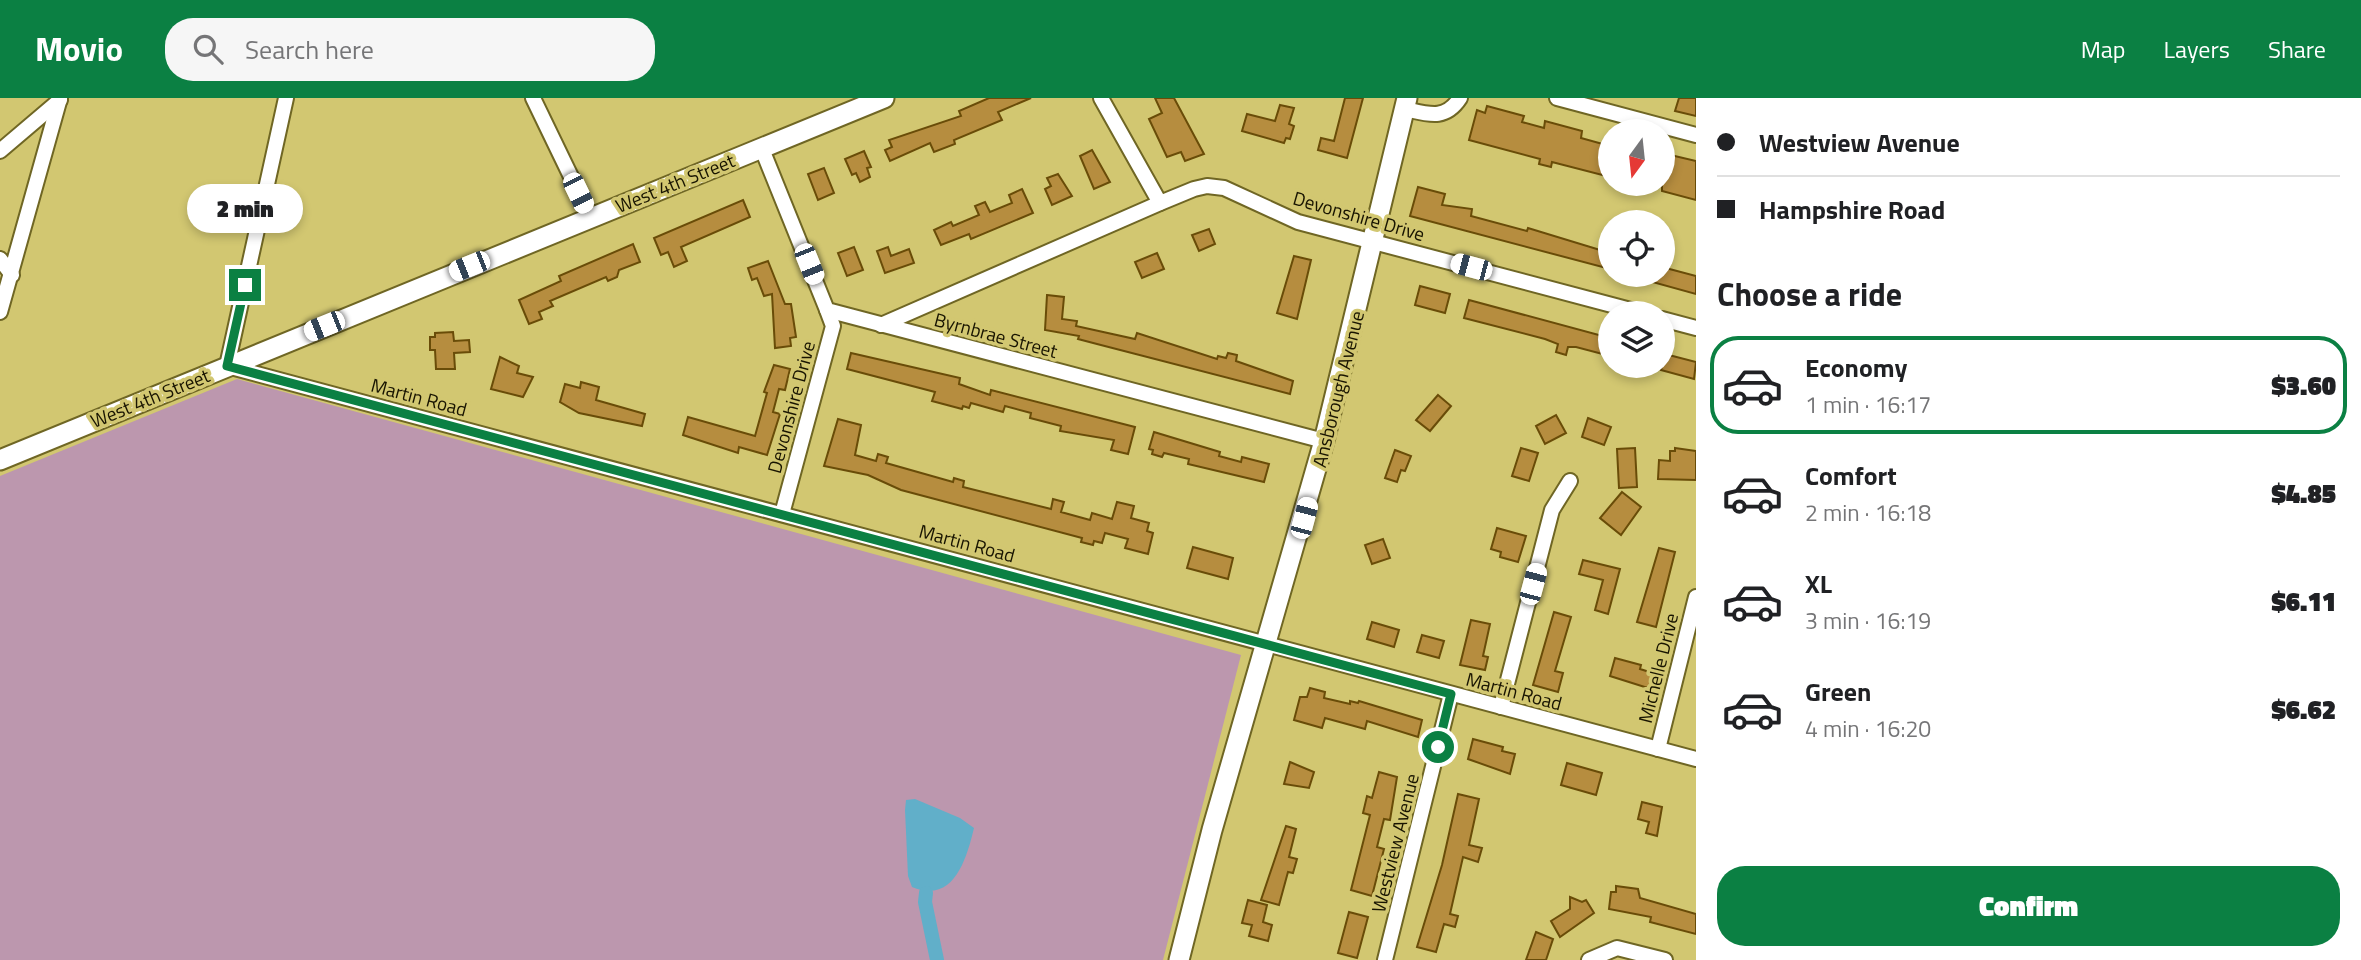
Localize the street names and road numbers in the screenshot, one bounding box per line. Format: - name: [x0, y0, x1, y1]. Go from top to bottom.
- street label: West 4th Street: [611, 145, 739, 220]
- street label: Devonshire Drive: [1290, 183, 1428, 248]
- street label: Byrnbrae Street: [931, 304, 1061, 365]
- street label: Ansborough Avenue: [1304, 308, 1371, 470]
- street label: Devonshire Drive: [759, 338, 822, 476]
- street label: West 4th Street: [86, 360, 214, 435]
- street label: Martin Road: [368, 370, 470, 423]
- street label: Martin Road: [916, 516, 1018, 569]
- street label: Michelle Drive: [1630, 610, 1685, 726]
- street label: Martin Road: [1463, 664, 1565, 717]
- street label: Westview Avenue: [1363, 770, 1426, 915]

